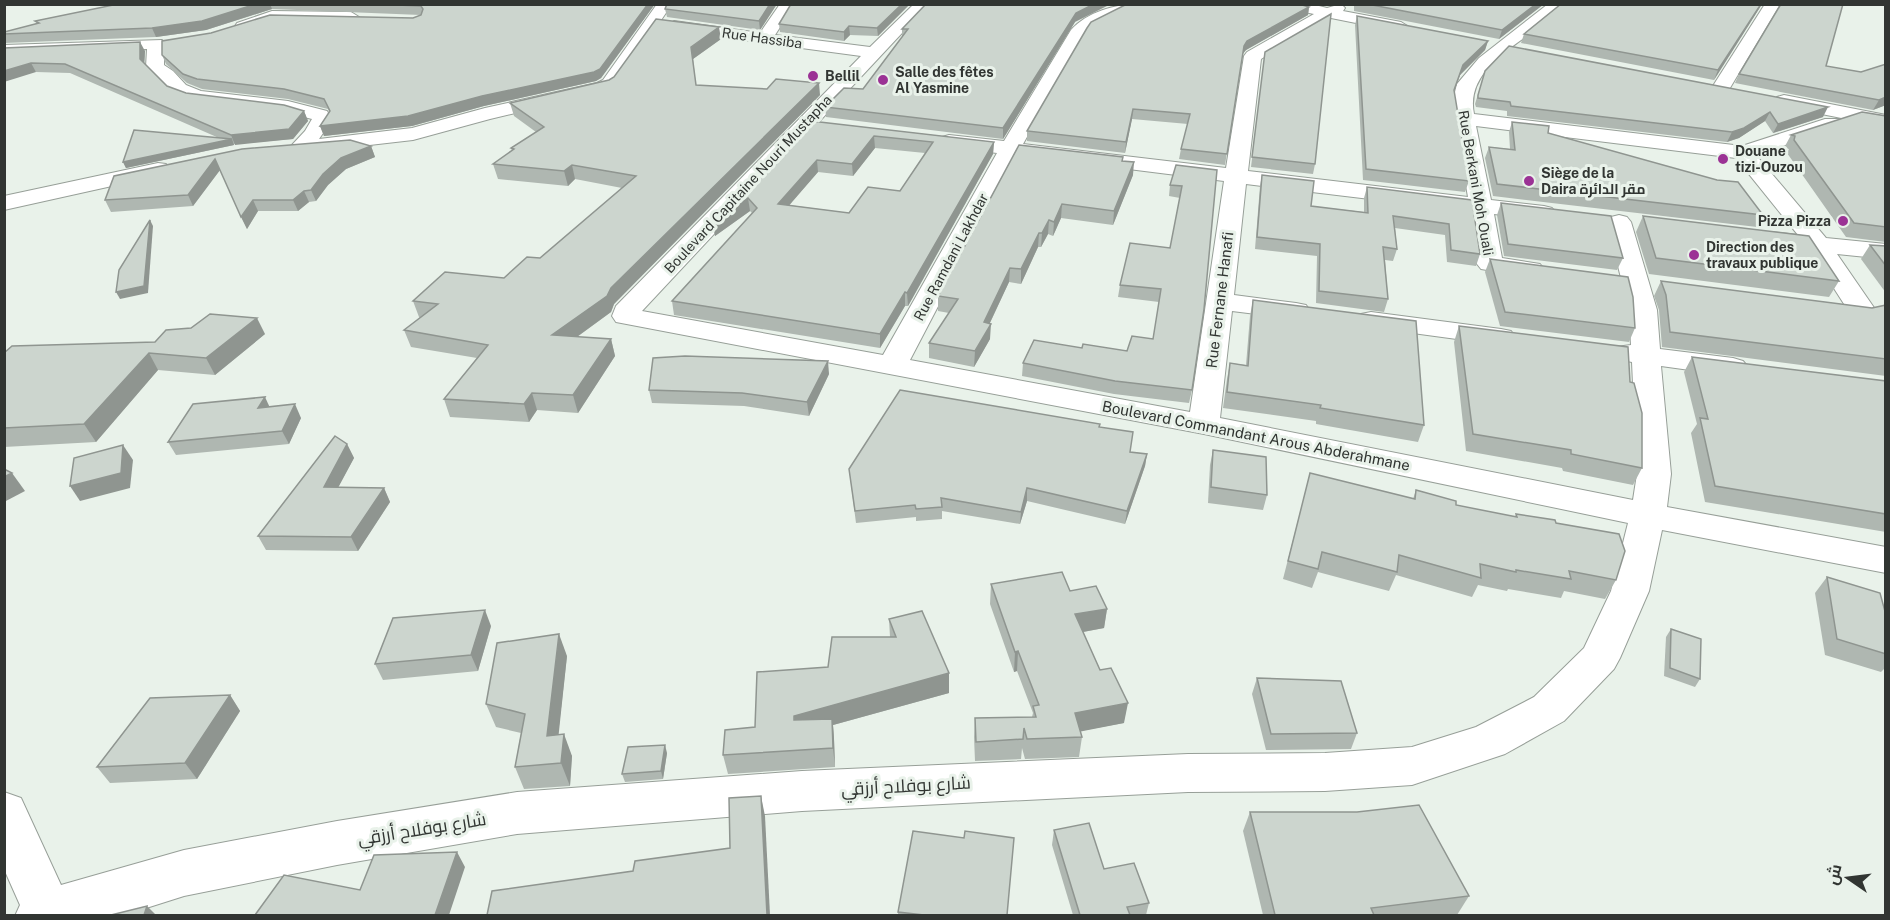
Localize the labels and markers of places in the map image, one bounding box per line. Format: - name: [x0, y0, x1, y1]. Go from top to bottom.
- place label: Salle des fêtes Al Yasmine: [895, 64, 994, 96]
- place label: Bellil: [825, 68, 860, 84]
- marker: Bellil: [806, 69, 820, 83]
- marker: Salle des fêtes Al Yasmine: [876, 73, 890, 87]
- place label: Douane tizi-Ouzou: [1735, 143, 1803, 175]
- marker: Douane tizi-Ouzou: [1716, 152, 1730, 166]
- place label: Siège de la Daira مقر الدائرة: [1541, 165, 1645, 198]
- marker: Siège de la Daira مقر الدائرة: [1522, 174, 1536, 188]
- place label: Pizza Pizza: [1758, 213, 1831, 229]
- marker: Pizza Pizza: [1836, 214, 1850, 228]
- place label: Direction des travaux publique: [1706, 239, 1818, 271]
- marker: Direction des travaux publique: [1687, 248, 1701, 262]

